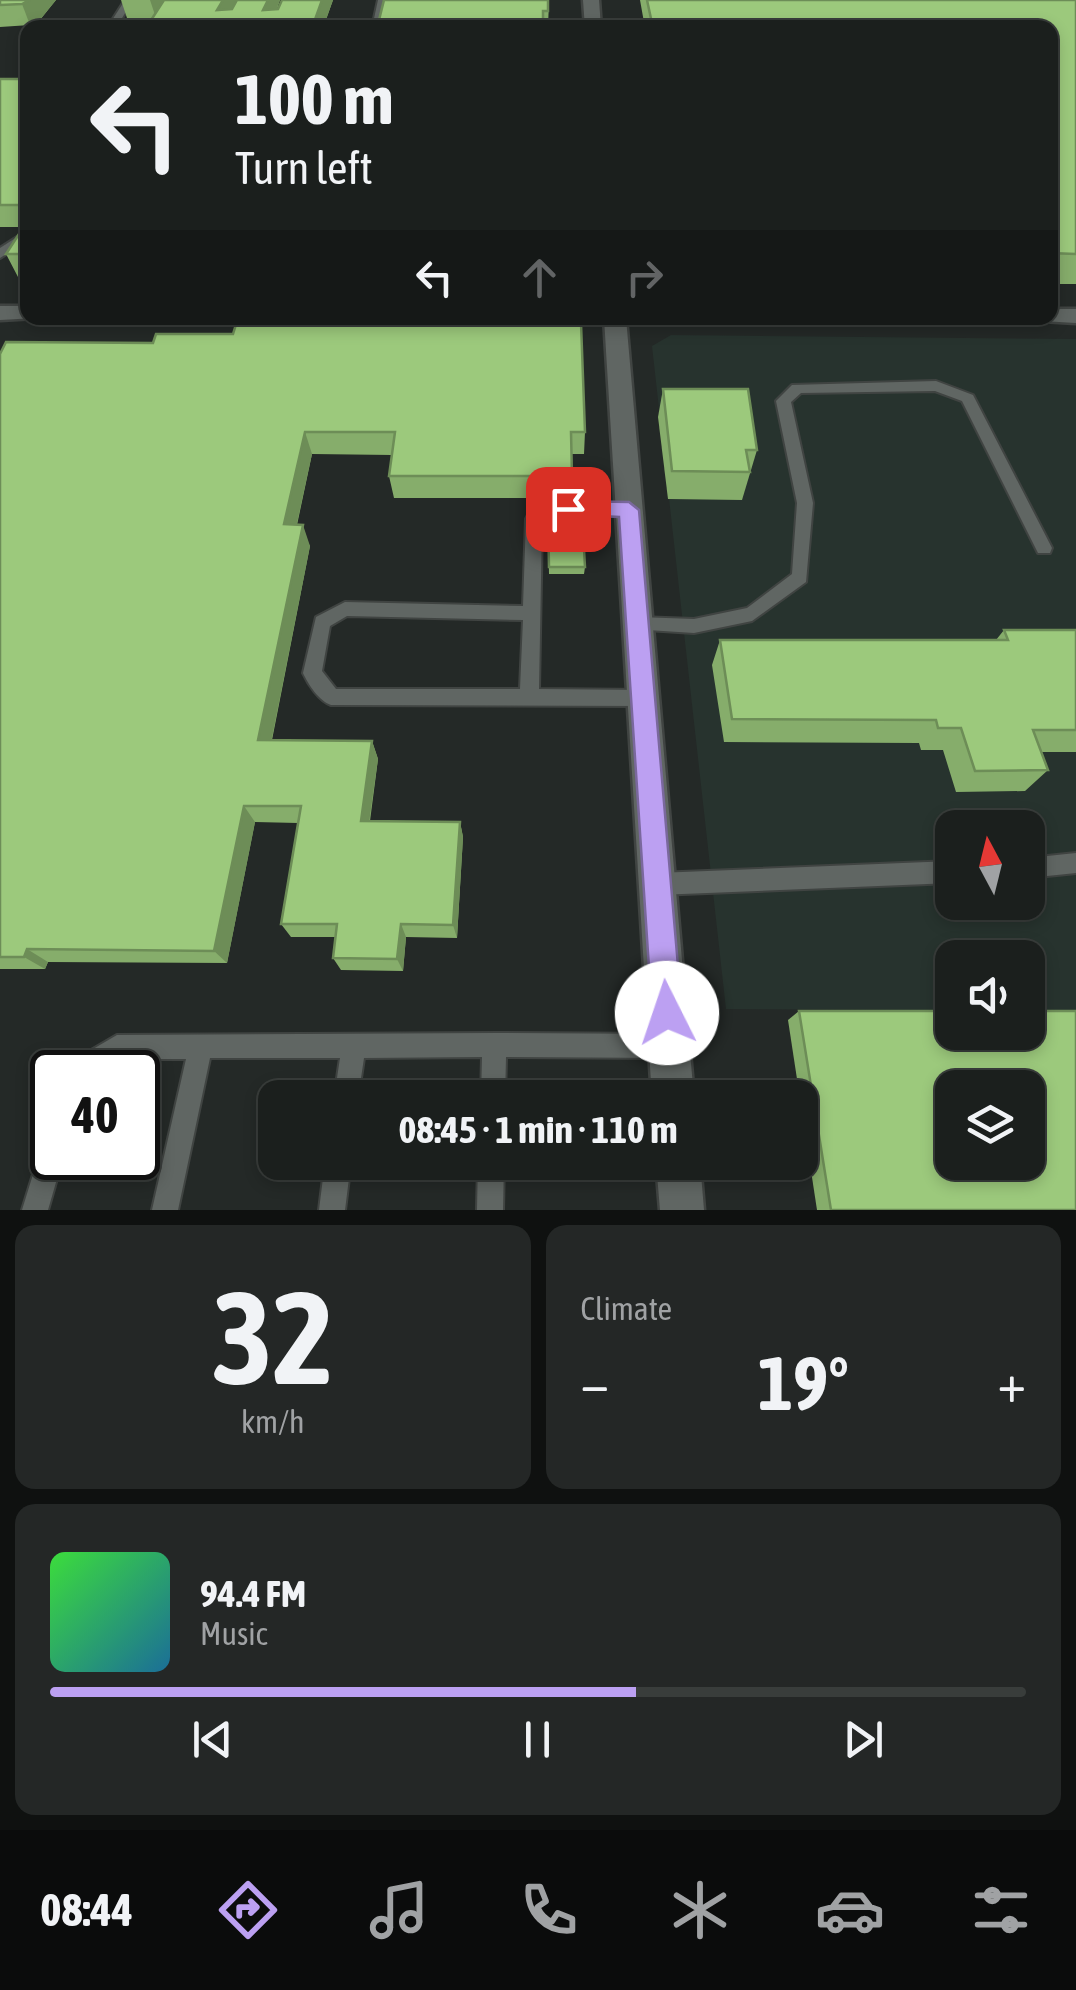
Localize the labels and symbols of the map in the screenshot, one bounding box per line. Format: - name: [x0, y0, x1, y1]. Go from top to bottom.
- pin: [526, 467, 611, 552]
- north arrow: [935, 810, 1045, 920]
- position arrow: [615, 961, 719, 1065]
- speed limit sign: 40: [30, 1050, 160, 1180]

